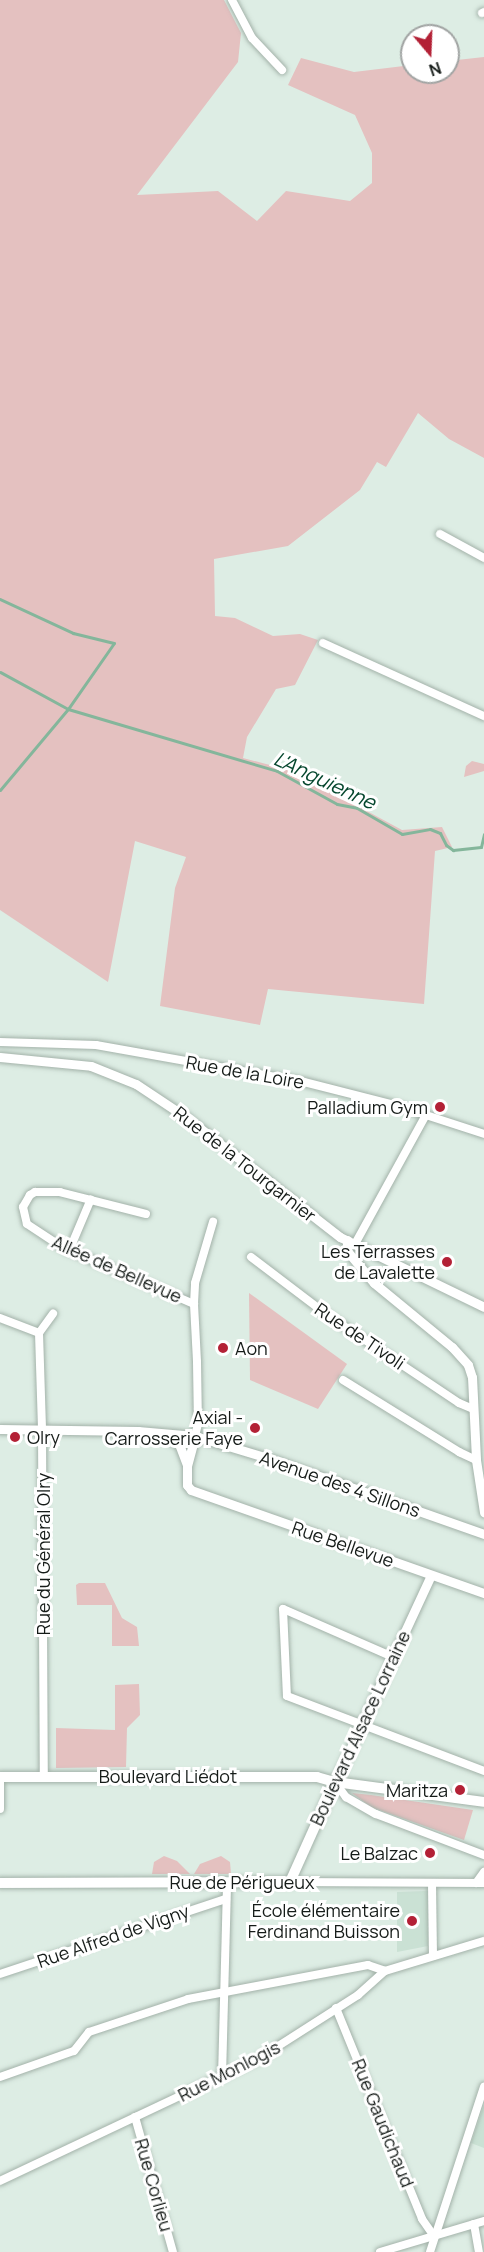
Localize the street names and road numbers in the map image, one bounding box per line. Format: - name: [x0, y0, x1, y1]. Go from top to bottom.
- street label: Rue de la Loire: [184, 1051, 306, 1093]
- street label: Rue de la Tourgarnier: [170, 1102, 320, 1226]
- street label: Allée de Bellevue: [49, 1231, 185, 1307]
- street label: Rue de Tivoli: [311, 1298, 409, 1374]
- street label: Avenue des 4 Sillons: [257, 1446, 423, 1522]
- street label: Rue du Général Olry: [32, 1473, 54, 1635]
- street label: Rue Bellevue: [289, 1516, 397, 1572]
- street label: Boulevard Alsace Lorraine: [305, 1627, 415, 1829]
- street label: Boulevard Liédot: [99, 1765, 237, 1787]
- street label: Rue de Périgueux: [169, 1871, 315, 1893]
- street label: Rue Alfred de Vigny: [34, 1900, 192, 1972]
- street label: Rue Monlogis: [174, 2036, 284, 2106]
- street label: Rue Gaudichaud: [347, 2056, 419, 2190]
- street label: Rue Corlieu: [130, 2136, 178, 2234]

